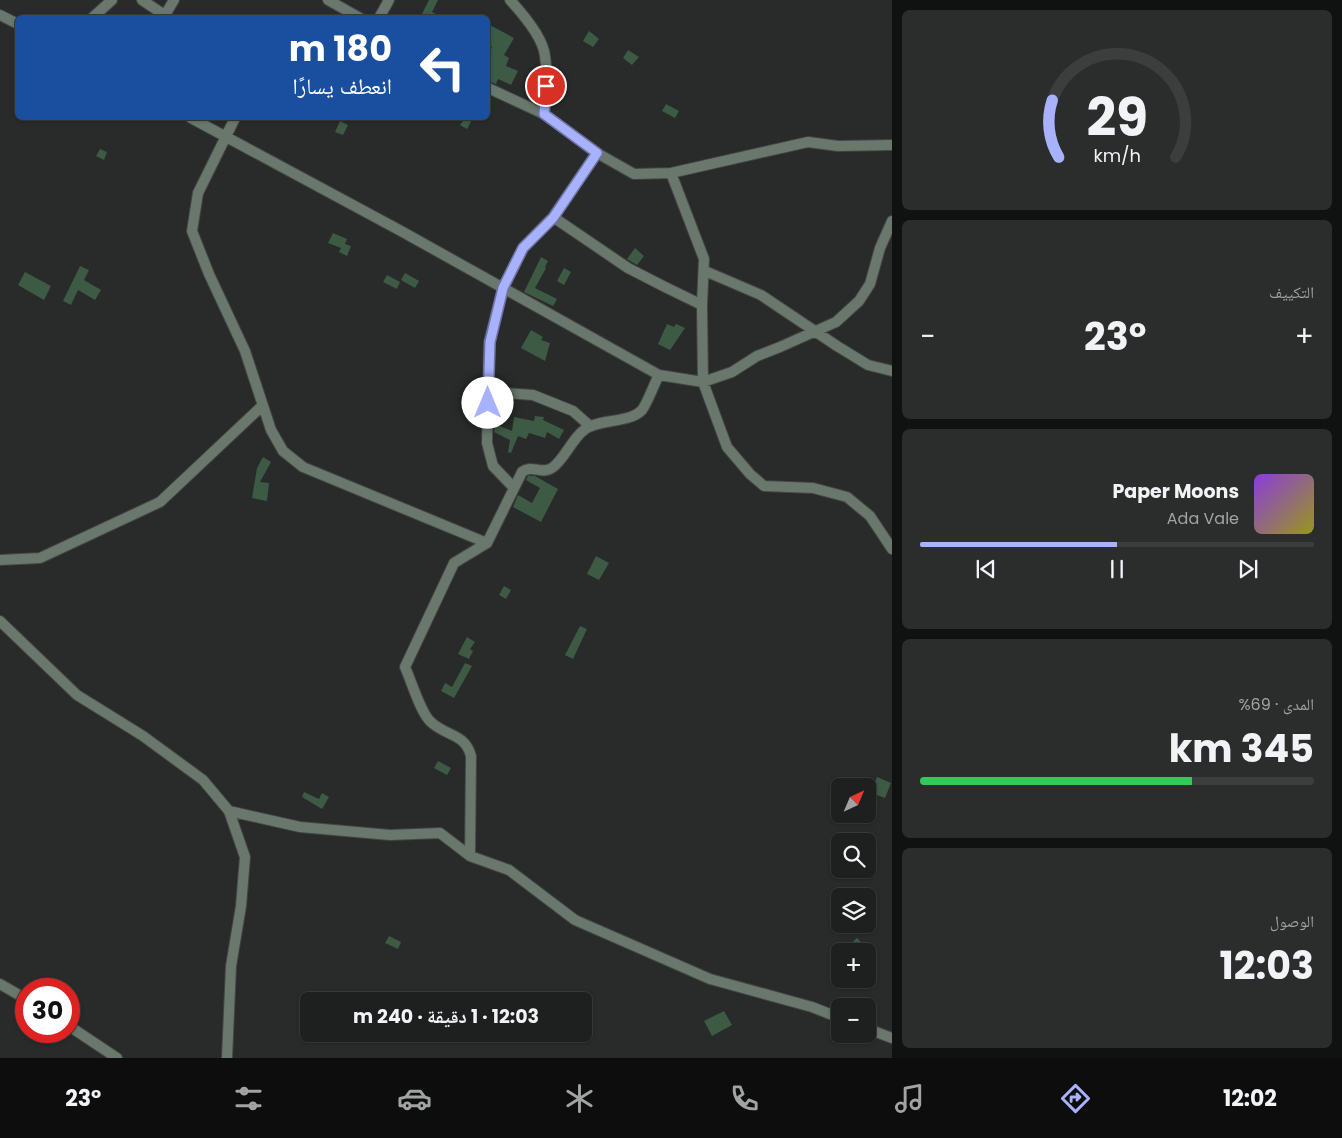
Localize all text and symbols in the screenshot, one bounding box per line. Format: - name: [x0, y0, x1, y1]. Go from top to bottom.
- text: 180 m: [289, 24, 392, 73]
- icon: left: [410, 35, 475, 100]
- pin: [525, 65, 567, 107]
- text: انعطف يسارًا: [292, 71, 392, 102]
- icon: arrive: [532, 72, 560, 100]
- text: 29: [1086, 81, 1148, 154]
- text: km/h: [1093, 143, 1141, 168]
- text: التكييف: [1269, 281, 1314, 304]
- text: 23°: [1084, 310, 1146, 363]
- text: −: [920, 317, 935, 356]
- text: +: [1295, 317, 1314, 356]
- position arrow: [461, 376, 513, 428]
- text: Paper Moons: [1112, 478, 1239, 505]
- text: Ada Vale: [1167, 507, 1239, 530]
- icon: previous: [972, 555, 1000, 583]
- icon: pause: [1103, 555, 1131, 583]
- icon: next: [1234, 555, 1262, 583]
- text: المدى · 69%: [1238, 693, 1314, 716]
- text: 345 km: [1169, 722, 1314, 775]
- north arrow: [831, 778, 876, 822]
- map controls: [831, 778, 876, 1043]
- button: search: [831, 833, 876, 878]
- button: layers: [831, 888, 876, 933]
- text: الوصول: [1270, 910, 1314, 933]
- text: 12:03: [1219, 939, 1314, 992]
- button: +: [831, 943, 876, 988]
- speed limit sign: 30: [15, 978, 80, 1043]
- button: −: [831, 998, 876, 1043]
- text: 12:03 · 1 دقيقة · 240 m: [353, 1003, 539, 1030]
- icon: filters: [231, 1081, 266, 1116]
- icon: car: [397, 1081, 432, 1116]
- icon: climate: [562, 1081, 597, 1116]
- icon: phone: [727, 1081, 762, 1116]
- icon: music: [892, 1081, 927, 1116]
- icon: directions: [1058, 1081, 1093, 1116]
- text: 23°: [65, 1083, 101, 1114]
- text: 12:02: [1223, 1083, 1277, 1114]

